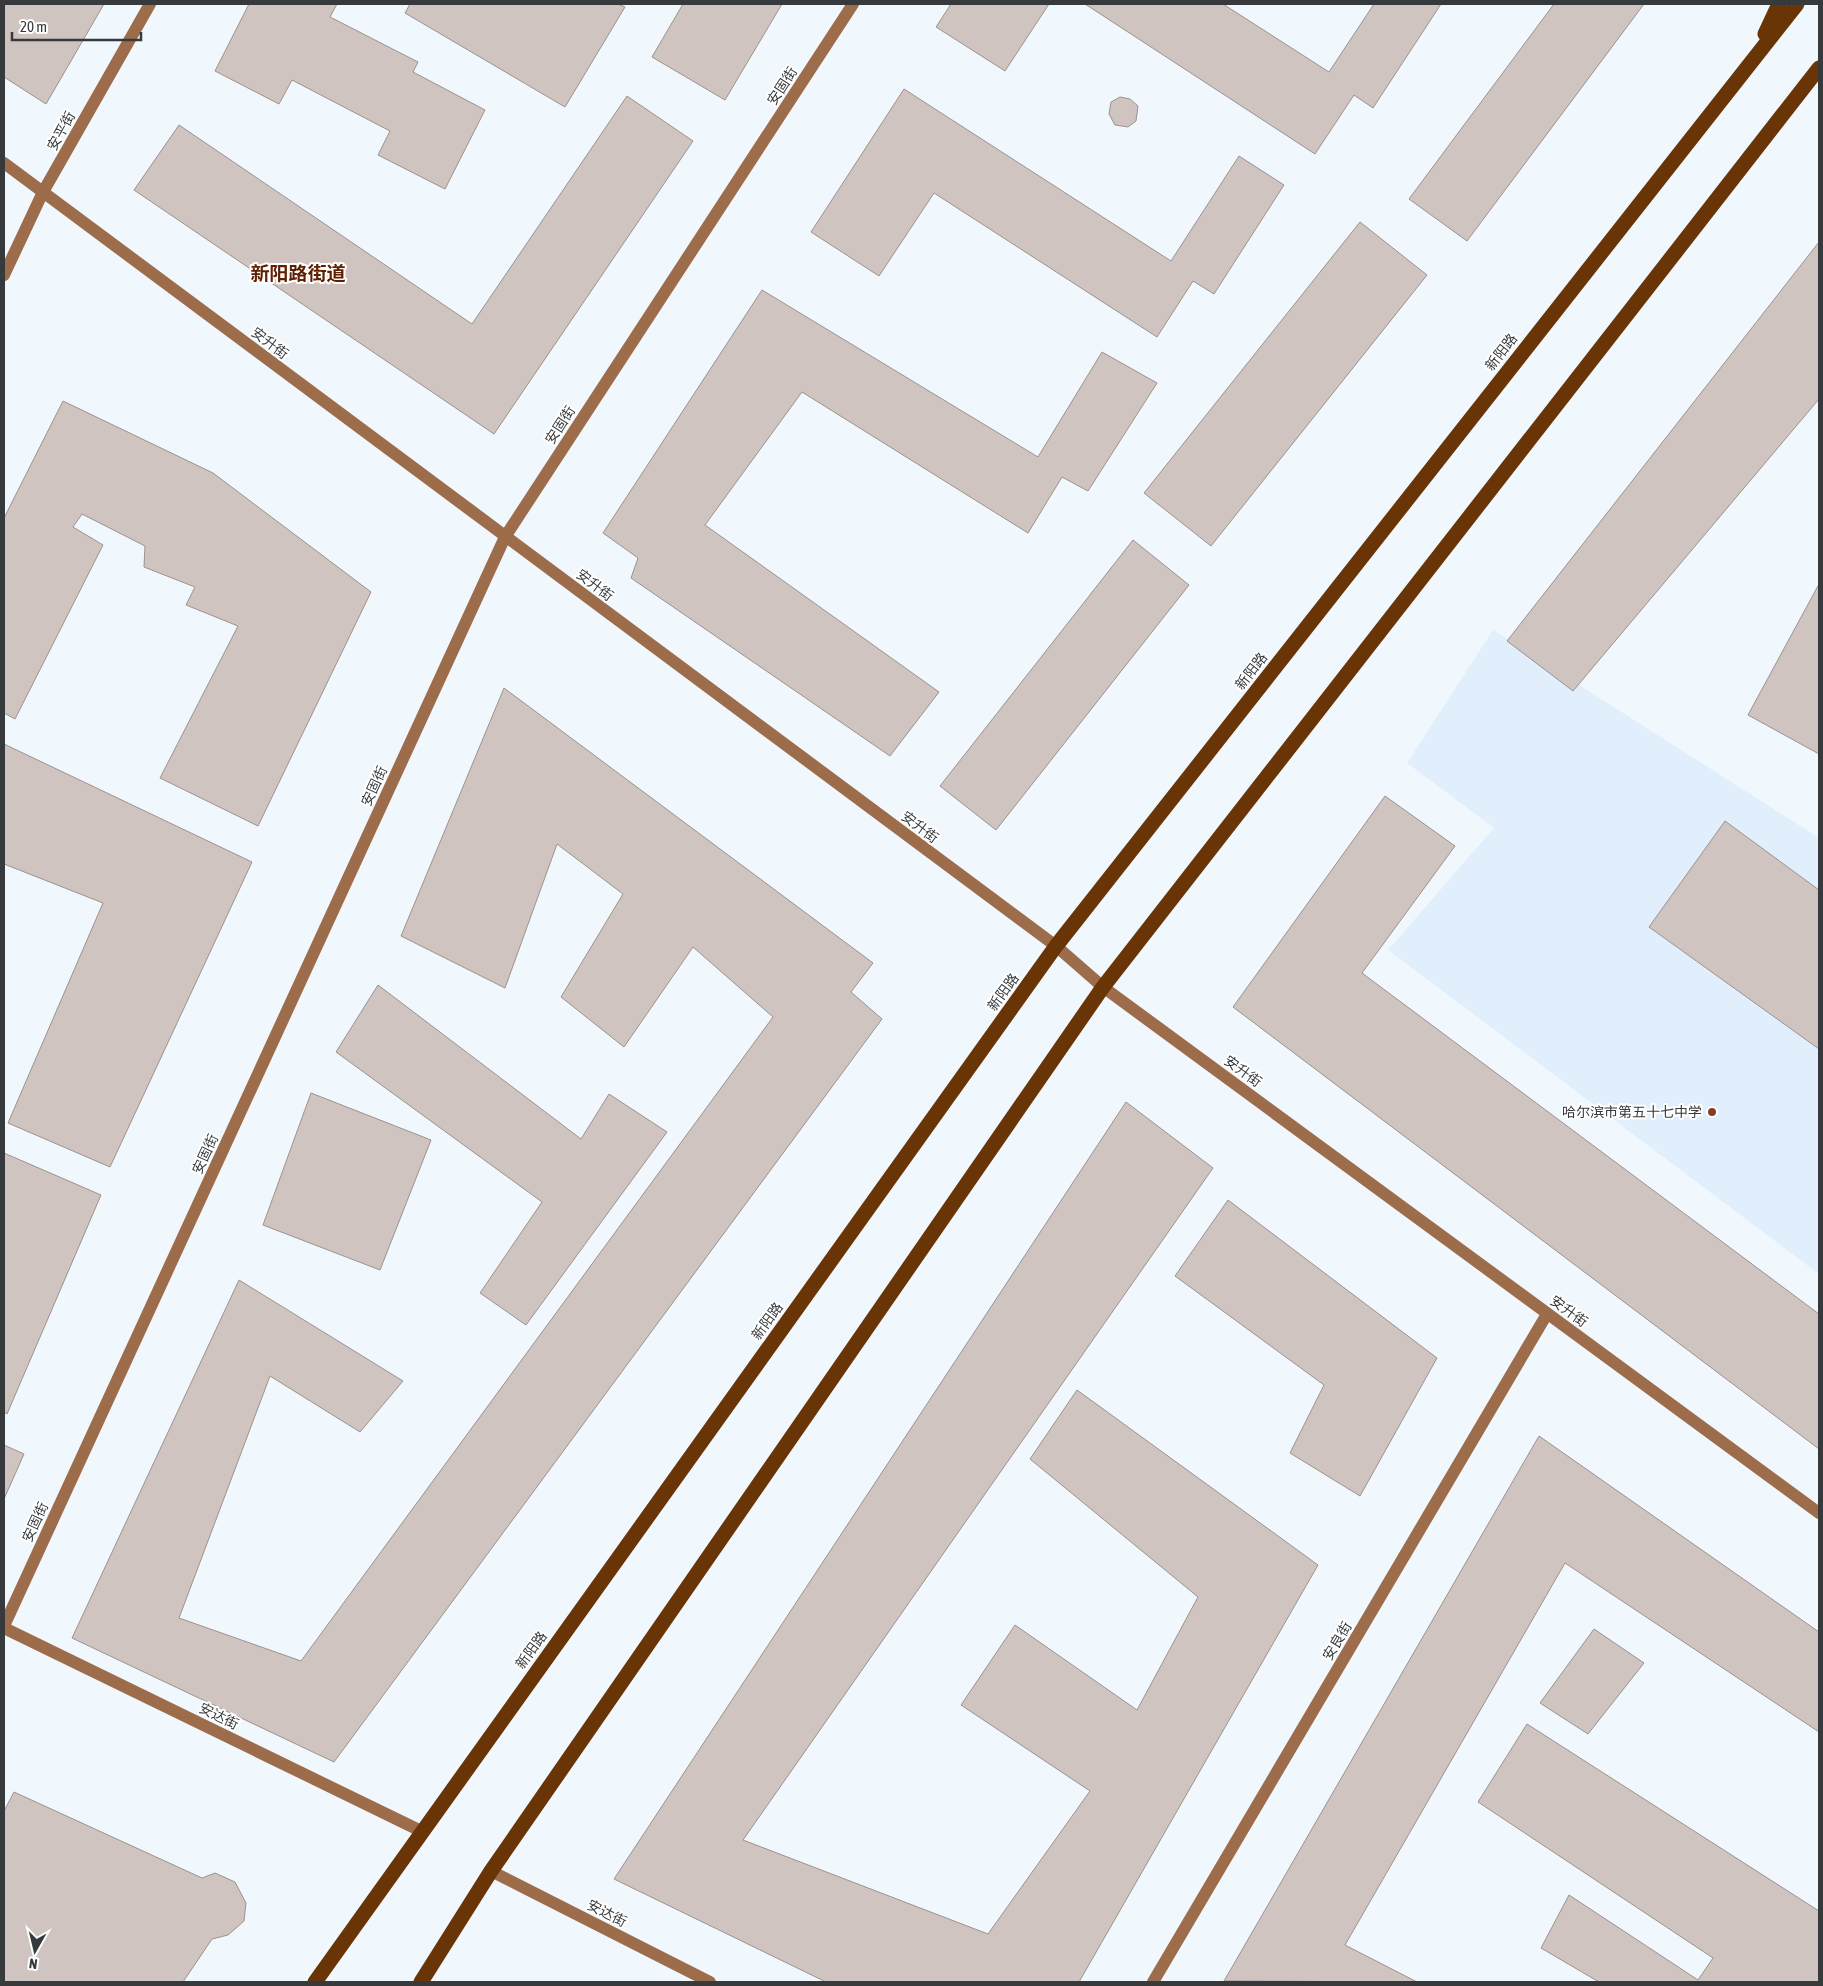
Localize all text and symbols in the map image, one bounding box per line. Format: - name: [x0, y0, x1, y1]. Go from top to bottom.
- scale bar: [12, 10, 141, 42]
- text: 20 m: [20, 18, 47, 35]
- street label: 安固街: [764, 64, 800, 108]
- street label: 安平街: [44, 109, 78, 153]
- district label: 新阳路街道: [250, 262, 346, 284]
- street label: 安升街: [248, 324, 292, 362]
- street label: 新阳路: [1482, 331, 1520, 373]
- street label: 安固街: [542, 403, 578, 447]
- street label: 安升街: [573, 566, 617, 604]
- street label: 新阳路: [1232, 650, 1270, 692]
- street label: 安固街: [358, 764, 390, 808]
- street label: 安升街: [898, 808, 942, 846]
- street label: 新阳路: [984, 970, 1022, 1014]
- street label: 安升街: [1221, 1052, 1265, 1090]
- place label: 哈尔滨市第五十七中学: [1562, 1104, 1702, 1120]
- marker: 哈尔滨市第五十七中学: [1706, 1106, 1718, 1118]
- street label: 安固街: [189, 1132, 221, 1176]
- street label: 安升街: [1547, 1292, 1591, 1330]
- street label: 新阳路: [748, 1299, 786, 1343]
- street label: 安固街: [19, 1500, 51, 1544]
- street label: 安良街: [1319, 1619, 1355, 1663]
- street label: 新阳路: [512, 1628, 550, 1672]
- street label: 安达街: [197, 1700, 241, 1732]
- street label: 安达街: [585, 1896, 629, 1930]
- north arrow: [10, 1926, 60, 1976]
- text: N: [28, 1955, 38, 1972]

